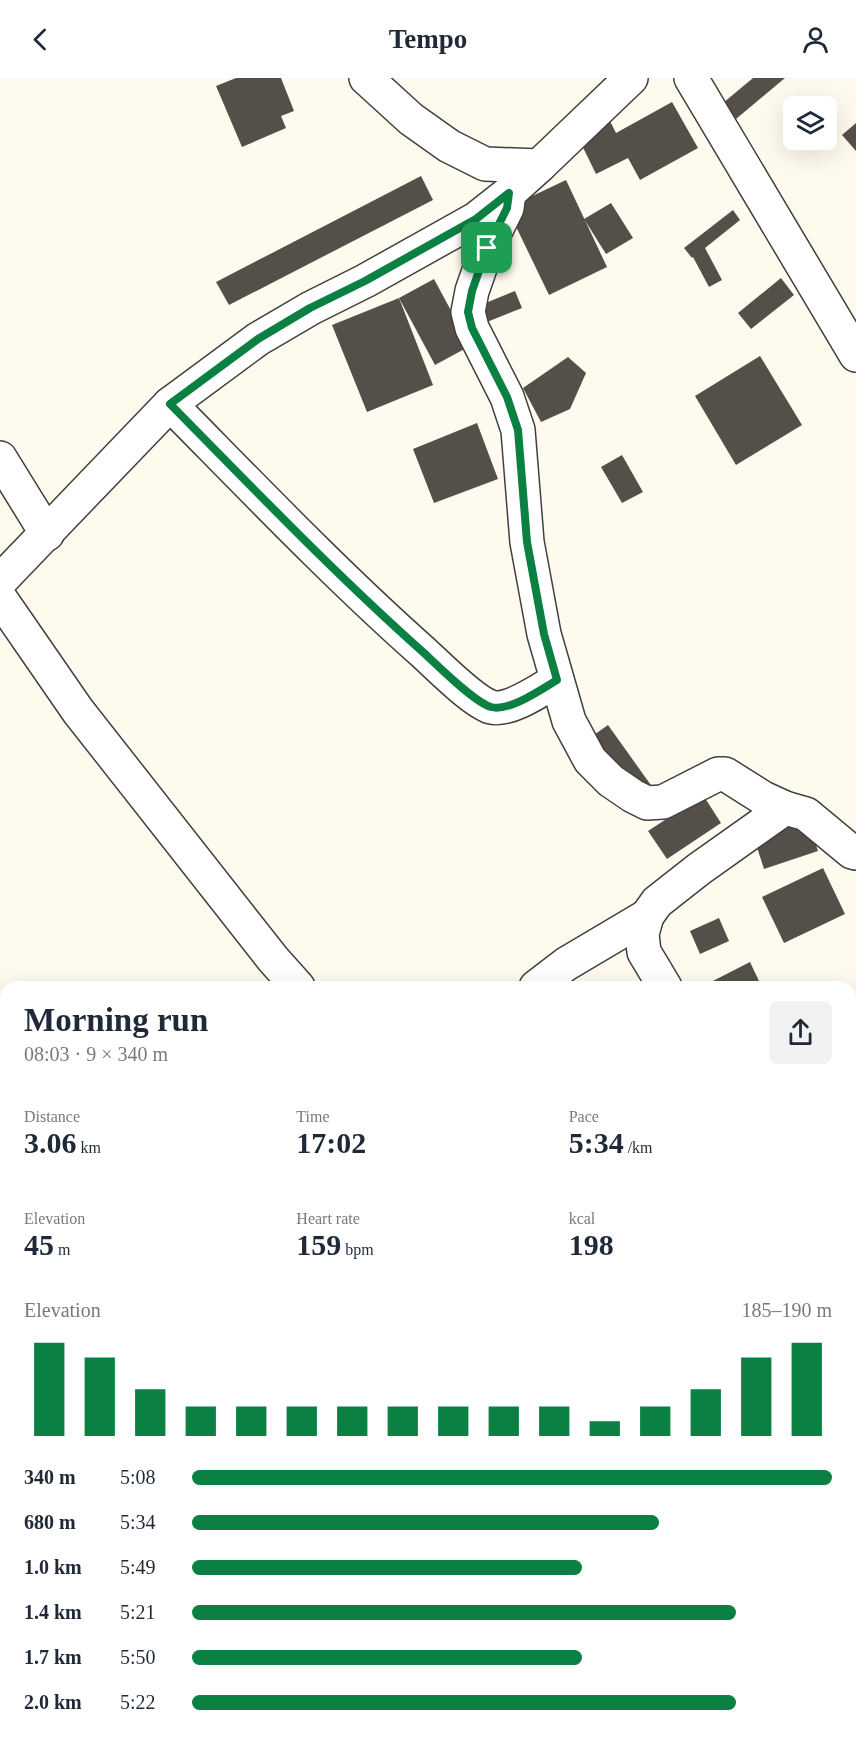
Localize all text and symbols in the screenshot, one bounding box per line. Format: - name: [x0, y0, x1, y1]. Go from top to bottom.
- icon: back: [24, 23, 57, 56]
- icon: person: [799, 23, 832, 56]
- text: Tempo: [389, 24, 467, 54]
- map controls: [783, 96, 837, 150]
- button: layers: [783, 96, 837, 150]
- pin: [461, 222, 512, 273]
- icon: arrive: [470, 231, 503, 264]
- button: share: [769, 1001, 832, 1064]
- text: Morning run: [24, 1002, 208, 1038]
- text: 08:03 · 9 × 340 m: [24, 1043, 168, 1065]
- text: Distance: [24, 1108, 80, 1125]
- text: Time: [296, 1108, 330, 1125]
- text: Pace: [569, 1108, 599, 1125]
- text: 3.06: [24, 1126, 77, 1159]
- text: 17:02: [296, 1126, 366, 1159]
- text: 5:34: [569, 1126, 624, 1159]
- text: km: [77, 1139, 101, 1156]
- text: /km: [624, 1139, 653, 1156]
- text: Elevation: [24, 1210, 85, 1227]
- text: Heart rate: [296, 1210, 360, 1227]
- text: kcal: [569, 1210, 595, 1227]
- text: 45: [24, 1228, 54, 1261]
- text: 159: [296, 1228, 341, 1261]
- text: 198: [569, 1228, 614, 1261]
- text: m: [54, 1241, 70, 1258]
- text: bpm: [341, 1241, 374, 1258]
- text: Elevation: [24, 1299, 101, 1321]
- text: 185–190 m: [741, 1299, 832, 1321]
- text: 340 m: [24, 1466, 76, 1488]
- text: 5:08: [120, 1466, 156, 1488]
- text: 680 m: [24, 1511, 76, 1533]
- text: 5:34: [120, 1511, 156, 1533]
- text: 1.0 km: [24, 1556, 82, 1578]
- text: 5:49: [120, 1556, 156, 1578]
- text: 1.4 km: [24, 1601, 82, 1623]
- text: 5:21: [120, 1601, 156, 1623]
- text: 1.7 km: [24, 1646, 82, 1668]
- text: 5:50: [120, 1646, 156, 1668]
- text: 2.0 km: [24, 1691, 82, 1713]
- text: 5:22: [120, 1691, 156, 1713]

